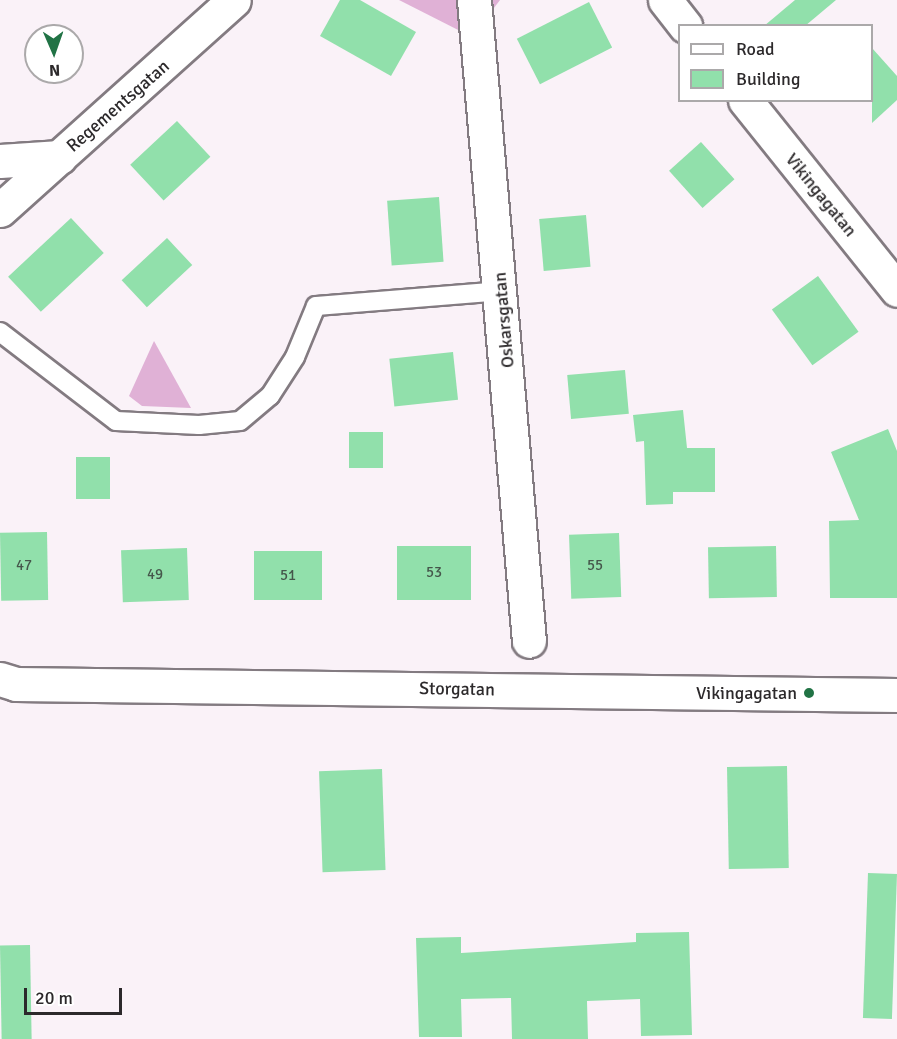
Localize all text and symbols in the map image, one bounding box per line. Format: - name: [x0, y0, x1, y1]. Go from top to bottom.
- north arrow: [24, 24, 84, 84]
- legend: [678, 24, 873, 102]
- text: Road: [736, 38, 775, 60]
- street label: Regementsgatan: [62, 55, 174, 157]
- text: N: [49, 60, 60, 80]
- text: Building: [736, 68, 800, 90]
- street label: Vikingagatan: [781, 149, 861, 241]
- street label: Oskarsgatan: [489, 271, 519, 369]
- house number: 47: [16, 557, 32, 575]
- house number: 55: [587, 557, 603, 575]
- house number: 53: [426, 564, 442, 582]
- house number: 49: [147, 566, 163, 584]
- house number: 51: [280, 567, 296, 585]
- street label: Storgatan: [419, 678, 495, 700]
- place label: Vikingagatan: [696, 682, 797, 704]
- marker: Vikingagatan: [802, 686, 816, 700]
- scale bar: [27, 976, 124, 1014]
- text: 20 m: [35, 987, 73, 1009]

